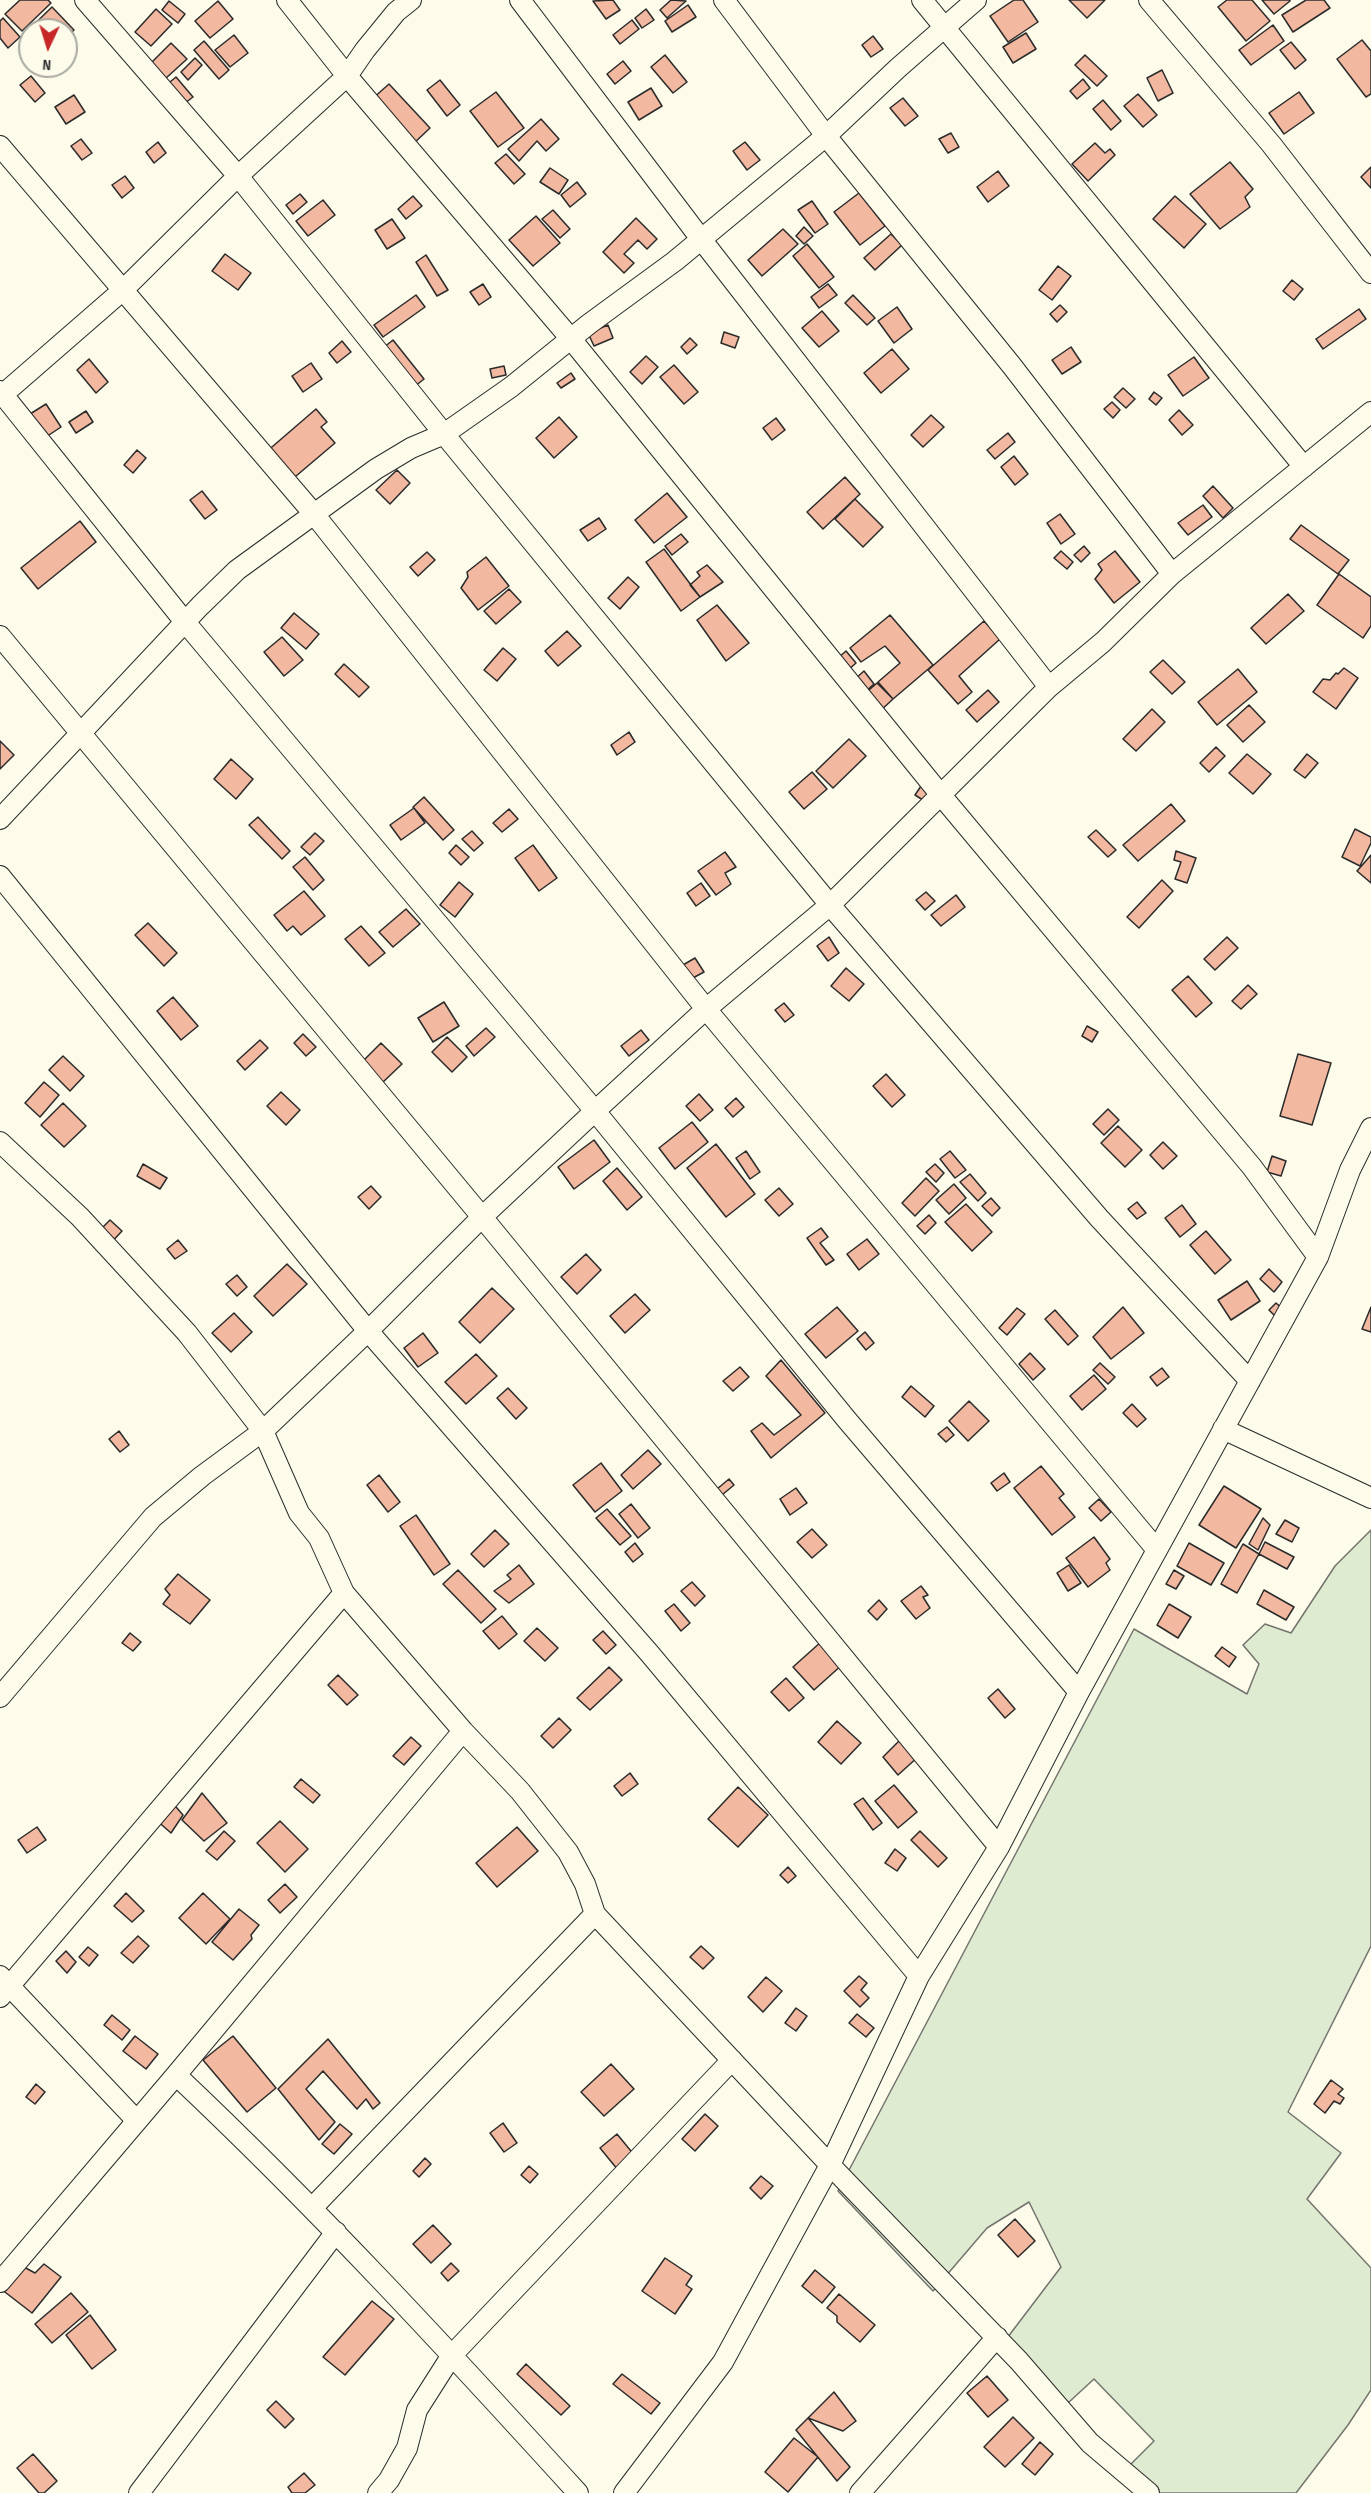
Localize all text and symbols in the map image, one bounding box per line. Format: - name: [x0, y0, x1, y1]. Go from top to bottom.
- north arrow: [18, 18, 78, 78]
- text: N: [42, 55, 52, 74]

